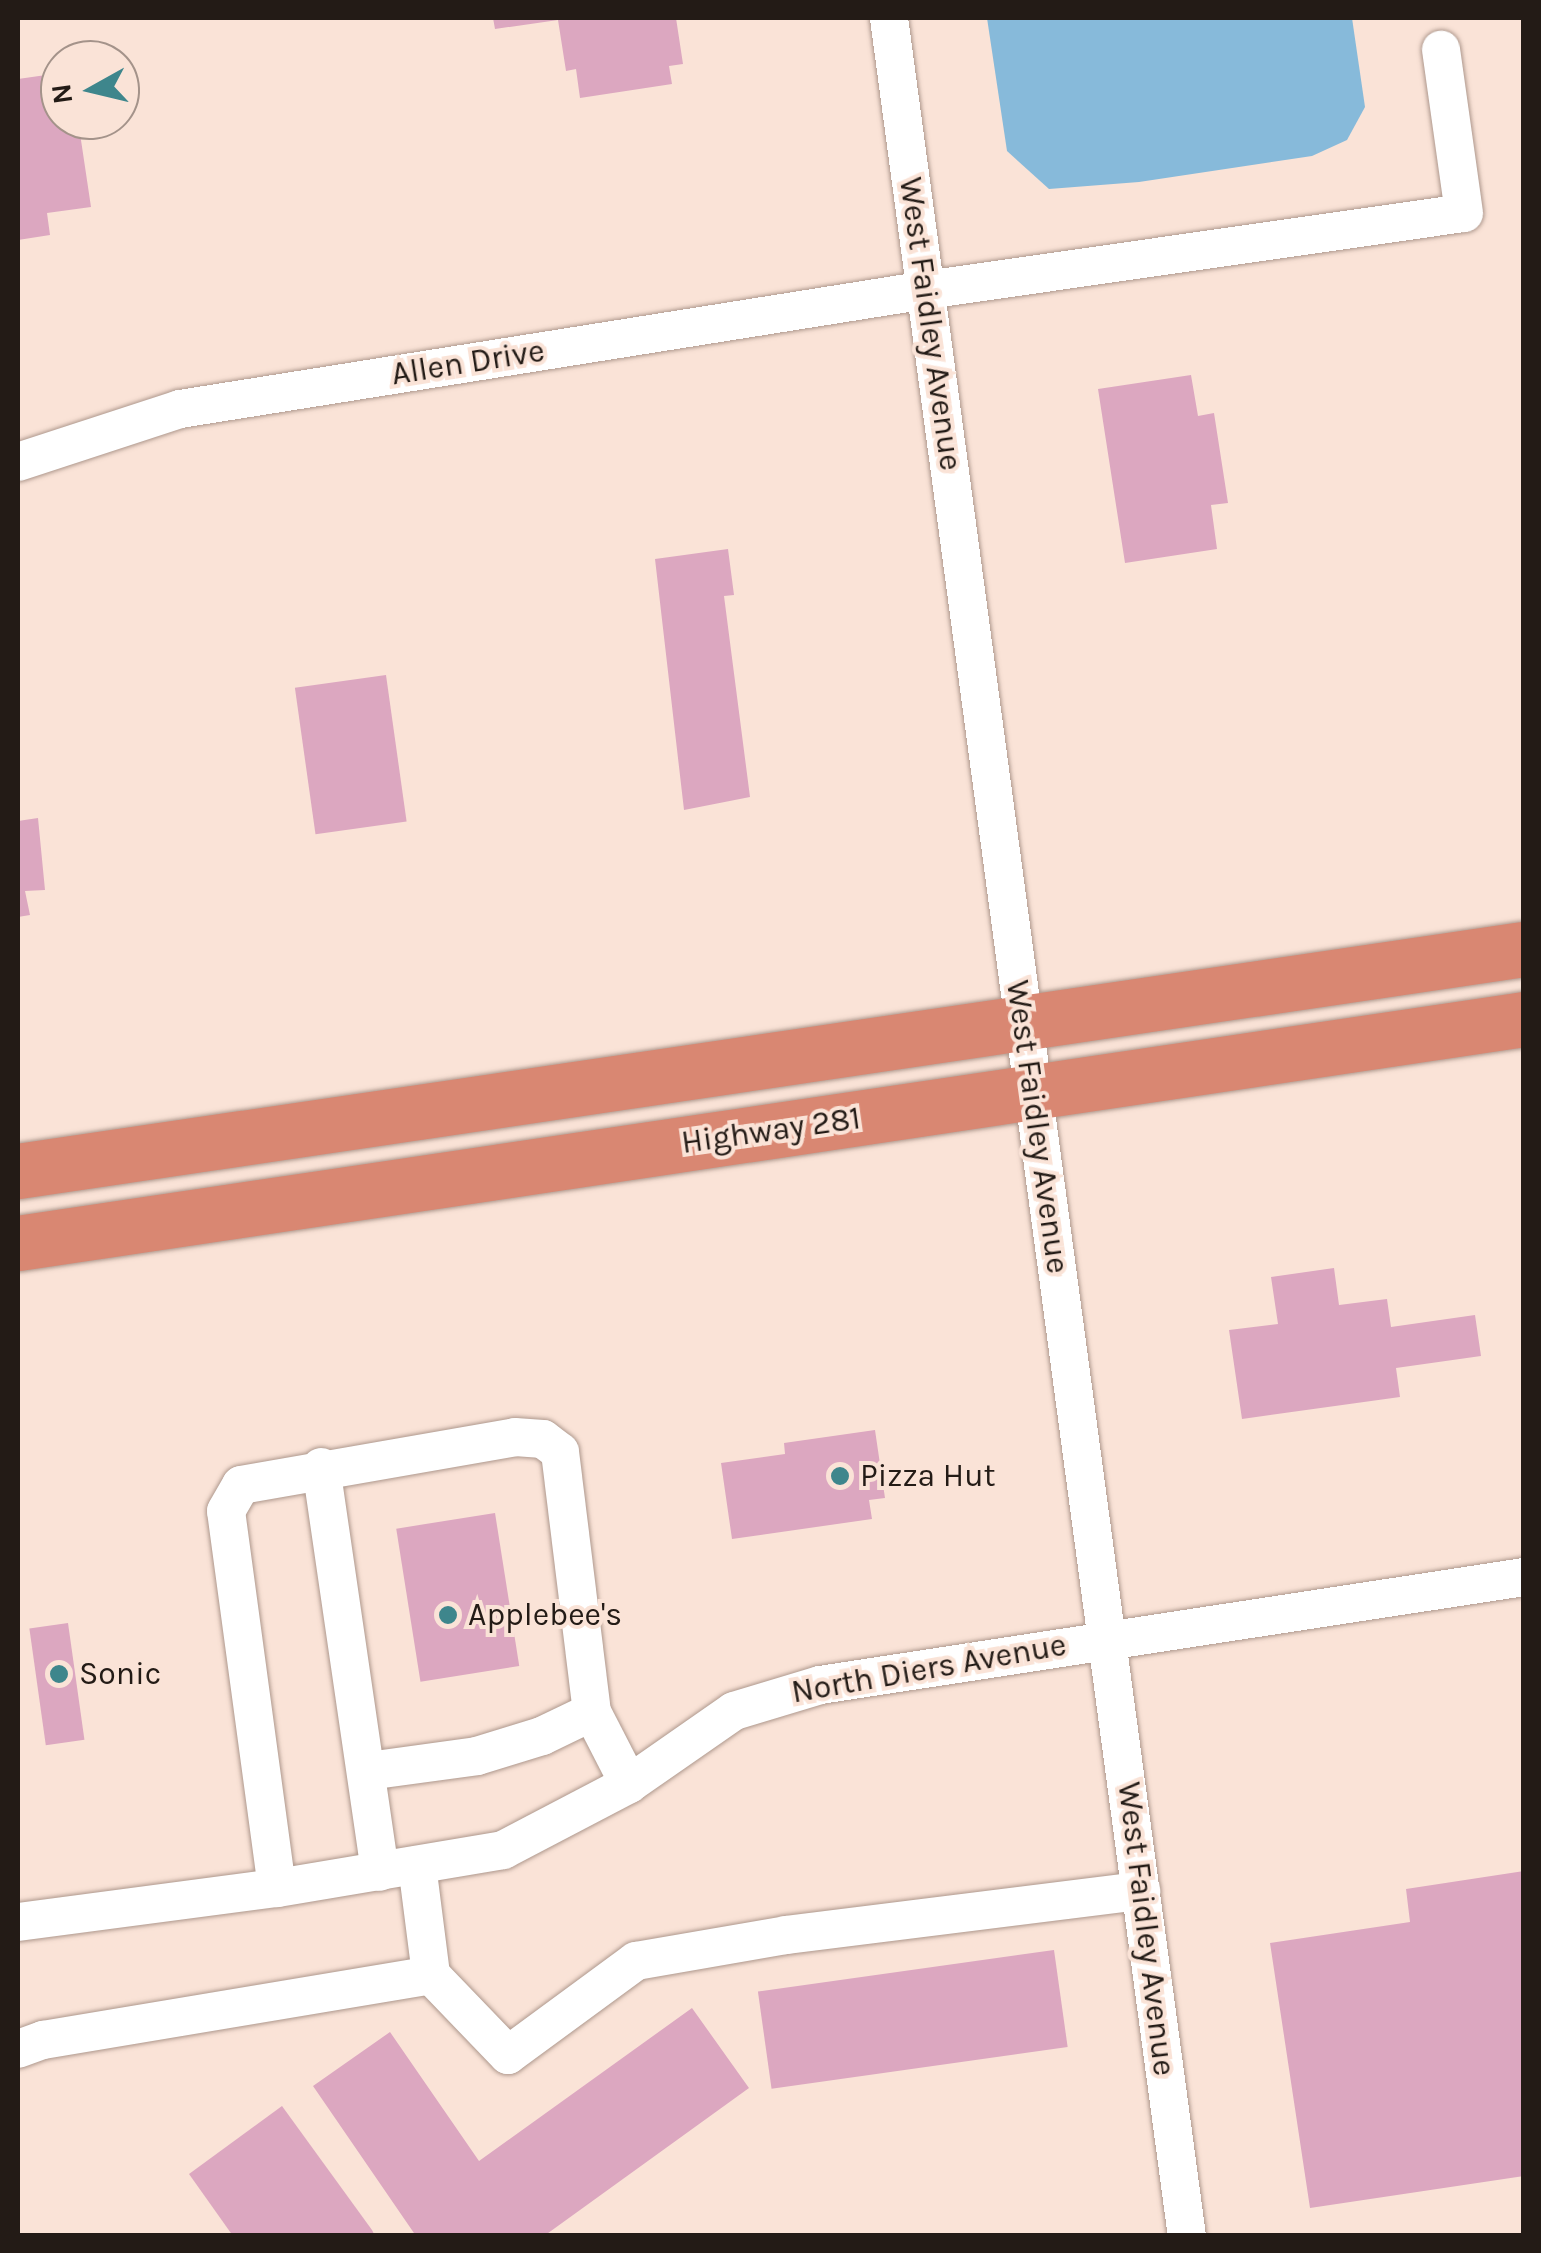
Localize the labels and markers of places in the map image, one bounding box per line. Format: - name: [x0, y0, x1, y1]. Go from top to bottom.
- place label: Pizza Hut: [860, 1457, 996, 1495]
- marker: Pizza Hut: [829, 1465, 851, 1487]
- place label: Applebee's: [468, 1596, 622, 1634]
- marker: Applebee's: [437, 1604, 459, 1626]
- place label: Sonic: [79, 1655, 161, 1693]
- marker: Sonic: [48, 1663, 70, 1685]

